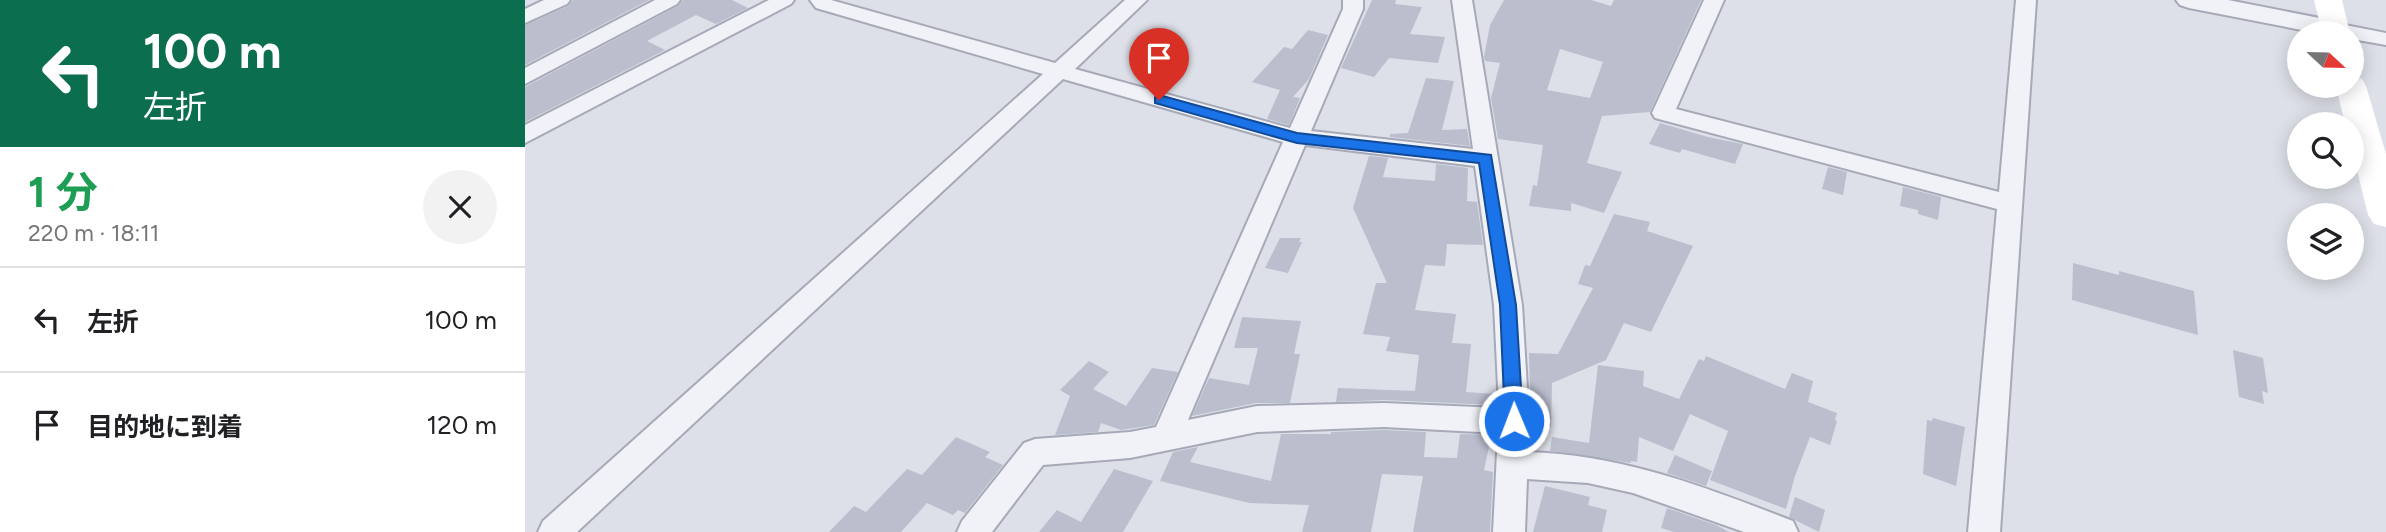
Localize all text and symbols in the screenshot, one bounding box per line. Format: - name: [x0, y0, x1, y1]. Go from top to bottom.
- text: 100 m: [143, 21, 282, 80]
- north arrow: [2287, 21, 2364, 98]
- map controls: [2287, 21, 2364, 280]
- icon: left: [28, 28, 119, 119]
- pin: [1129, 28, 1189, 100]
- icon: arrive: [1140, 39, 1178, 77]
- text: 左折: [143, 88, 207, 126]
- button: search: [2287, 112, 2364, 189]
- text: 1 分: [28, 167, 98, 218]
- button: close: [423, 170, 497, 244]
- button: layers: [2287, 203, 2364, 280]
- text: 220 m · 18:11: [28, 219, 159, 247]
- icon: left: [28, 301, 66, 339]
- text: 100 m: [424, 304, 497, 336]
- text: 左折: [87, 306, 139, 338]
- position arrow: [1477, 384, 1551, 458]
- icon: arrive: [28, 406, 66, 444]
- text: 120 m: [427, 409, 497, 441]
- text: 目的地に到着: [87, 411, 243, 443]

